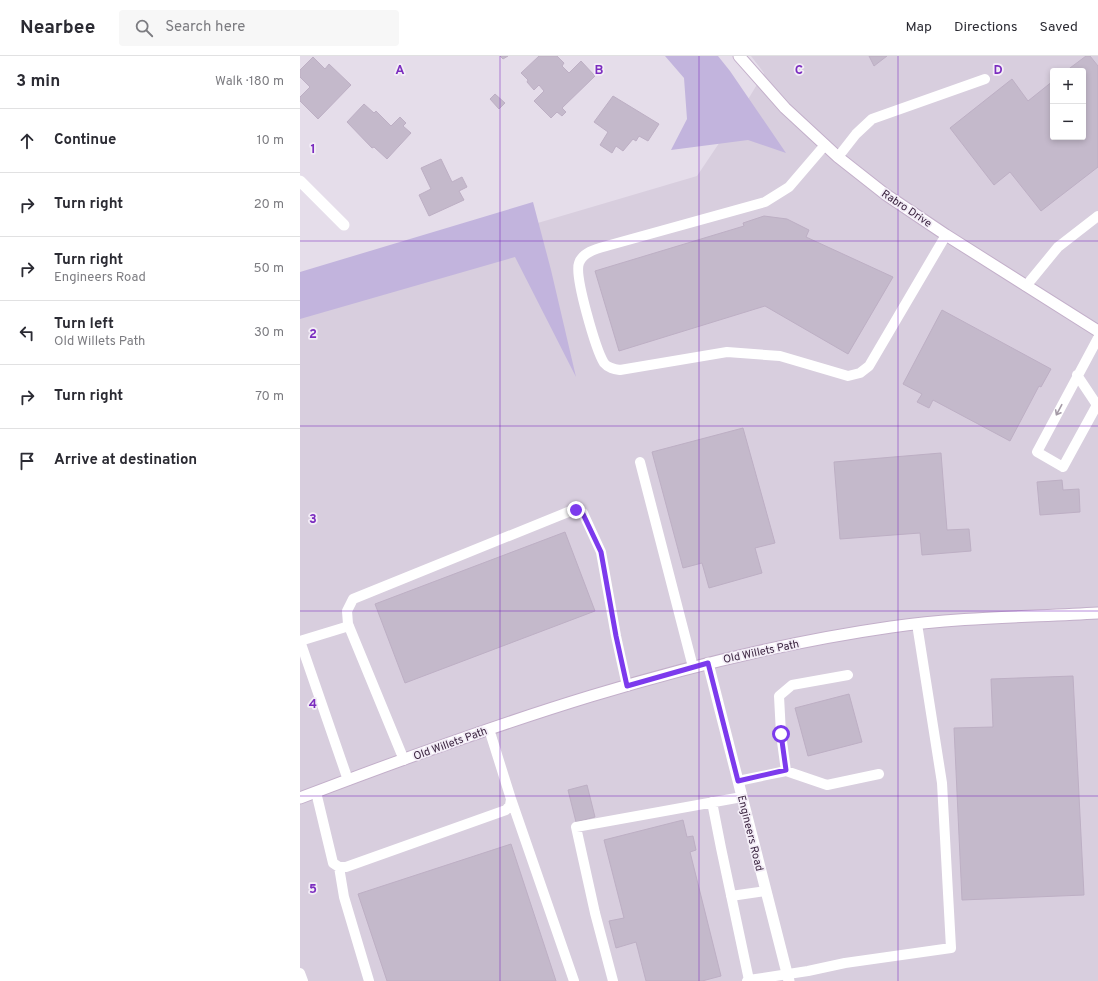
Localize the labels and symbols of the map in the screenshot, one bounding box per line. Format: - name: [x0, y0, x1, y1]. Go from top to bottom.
- text: A: [395, 63, 405, 79]
- text: B: [595, 63, 604, 79]
- text: C: [795, 63, 803, 79]
- text: D: [993, 63, 1003, 79]
- text: 1: [310, 142, 316, 158]
- street label: Rabro Drive: [879, 187, 934, 231]
- text: 2: [309, 327, 317, 343]
- one-way arrow: [1055, 404, 1062, 416]
- route end: [567, 501, 585, 519]
- text: 3: [309, 512, 317, 528]
- street label: Old Willets Path: [722, 637, 800, 667]
- text: 4: [309, 697, 317, 713]
- street label: Old Willets Path: [412, 724, 489, 764]
- route start: [772, 725, 790, 743]
- street label: Engineers Road: [734, 794, 766, 873]
- text: 5: [309, 882, 317, 898]

